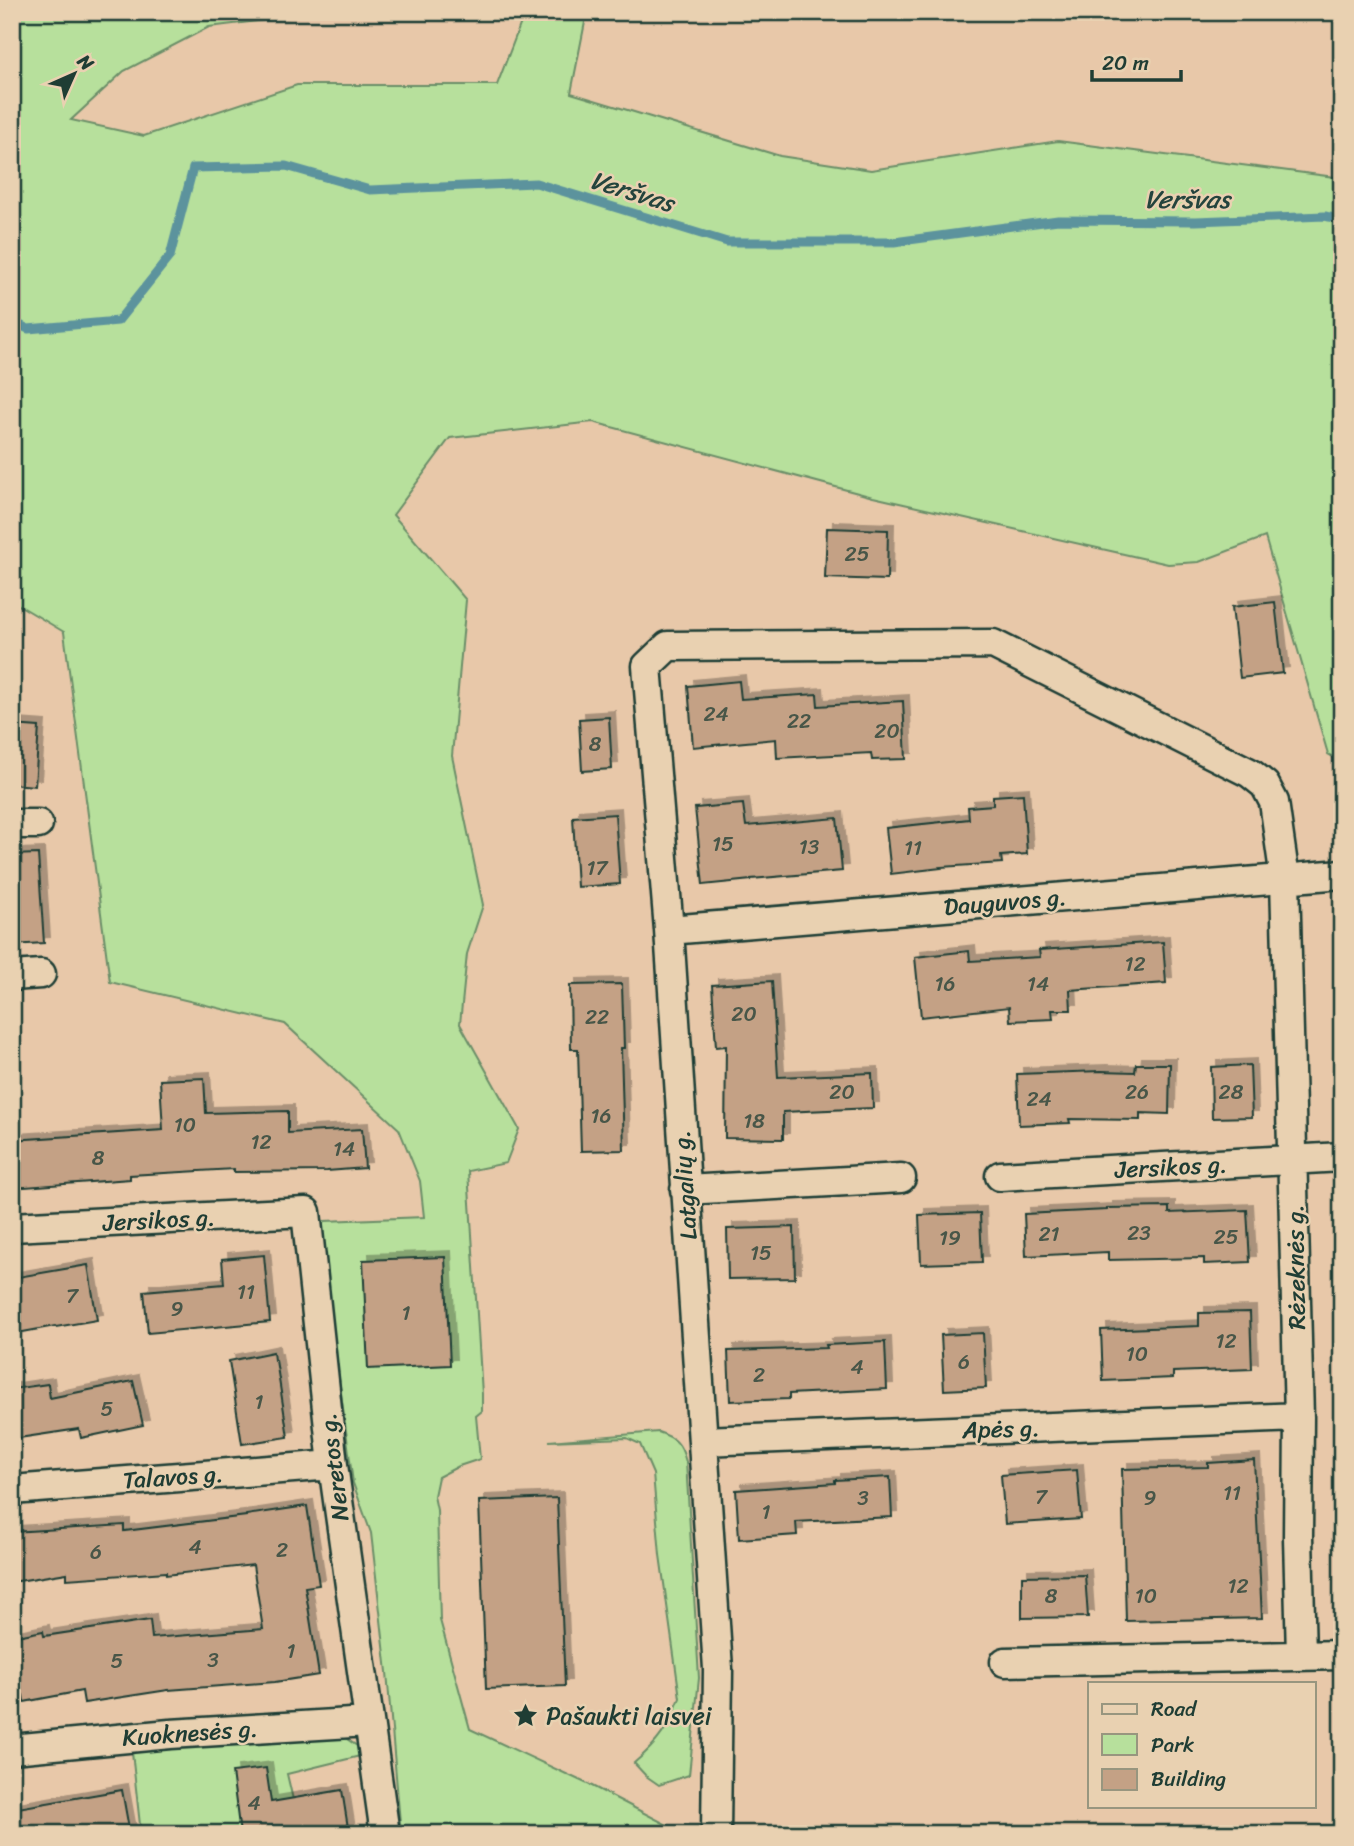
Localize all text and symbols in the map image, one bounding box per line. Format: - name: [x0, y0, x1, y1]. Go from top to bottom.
- north arrow: [38, 38, 108, 108]
- scale bar: [1092, 38, 1181, 82]
- text: 20 m: [1102, 44, 1149, 82]
- text: N: [69, 45, 103, 79]
- water label: Veršvas: [585, 157, 683, 226]
- water label: Veršvas: [1144, 176, 1233, 222]
- house number: 25: [845, 535, 870, 573]
- house number: 24: [703, 695, 729, 733]
- house number: 22: [787, 702, 811, 740]
- house number: 20: [874, 712, 900, 750]
- house number: 8: [589, 725, 602, 763]
- house number: 15: [712, 825, 734, 863]
- house number: 13: [799, 828, 820, 866]
- house number: 11: [904, 829, 922, 867]
- house number: 17: [587, 849, 610, 887]
- street label: Dauguvos g.: [942, 876, 1068, 928]
- house number: 12: [1124, 945, 1146, 983]
- house number: 16: [935, 965, 955, 1003]
- house number: 14: [1027, 965, 1049, 1003]
- house number: 20: [731, 995, 757, 1033]
- house number: 22: [585, 998, 609, 1036]
- house number: 20: [829, 1073, 855, 1111]
- house number: 26: [1125, 1073, 1149, 1111]
- house number: 28: [1219, 1073, 1244, 1111]
- house number: 24: [1026, 1080, 1052, 1118]
- house number: 16: [591, 1097, 611, 1135]
- house number: 18: [743, 1102, 765, 1140]
- house number: 10: [174, 1106, 196, 1144]
- house number: 12: [250, 1123, 272, 1161]
- street label: Latgalių g.: [660, 1129, 710, 1241]
- house number: 14: [333, 1130, 355, 1168]
- house number: 8: [92, 1139, 105, 1177]
- street label: Jersikos g.: [1113, 1143, 1228, 1191]
- street label: Jersikos g.: [101, 1196, 216, 1244]
- street label: Rėzeknės g.: [1274, 1204, 1318, 1330]
- house number: 23: [1127, 1214, 1151, 1252]
- house number: 21: [1038, 1215, 1060, 1253]
- house number: 25: [1214, 1218, 1239, 1256]
- house number: 19: [939, 1219, 961, 1257]
- house number: 15: [750, 1234, 772, 1272]
- house number: 11: [237, 1273, 255, 1311]
- house number: 7: [66, 1277, 80, 1315]
- house number: 9: [171, 1290, 184, 1328]
- house number: 1: [401, 1294, 411, 1332]
- house number: 12: [1215, 1322, 1237, 1360]
- house number: 10: [1126, 1335, 1148, 1373]
- house number: 6: [958, 1343, 970, 1381]
- house number: 4: [850, 1348, 864, 1386]
- house number: 2: [753, 1356, 765, 1394]
- house number: 1: [254, 1383, 264, 1421]
- house number: 5: [101, 1390, 114, 1428]
- street label: Apės g.: [961, 1407, 1040, 1451]
- street label: Neretos g.: [307, 1410, 361, 1524]
- street label: Talavos g.: [121, 1453, 225, 1501]
- house number: 11: [1223, 1474, 1241, 1512]
- house number: 7: [1035, 1478, 1049, 1516]
- house number: 3: [857, 1479, 869, 1517]
- house number: 9: [1144, 1479, 1157, 1517]
- house number: 1: [761, 1493, 771, 1531]
- house number: 4: [188, 1528, 202, 1566]
- house number: 2: [276, 1531, 288, 1569]
- house number: 6: [90, 1533, 102, 1571]
- house number: 12: [1227, 1567, 1249, 1605]
- house number: 8: [1045, 1577, 1058, 1615]
- house number: 10: [1135, 1577, 1157, 1615]
- house number: 1: [286, 1632, 296, 1670]
- house number: 3: [207, 1641, 219, 1679]
- house number: 5: [111, 1642, 124, 1680]
- legend: [1088, 1682, 1316, 1808]
- text: Road: [1151, 1690, 1198, 1728]
- place label: Pašaukti laisvei: [546, 1695, 713, 1737]
- place icon: Pašaukti laisvei: [512, 1702, 540, 1730]
- street label: Kuoknesės g.: [121, 1707, 259, 1759]
- text: Park: [1151, 1726, 1194, 1764]
- text: Building: [1151, 1760, 1227, 1798]
- house number: 4: [247, 1784, 261, 1822]

